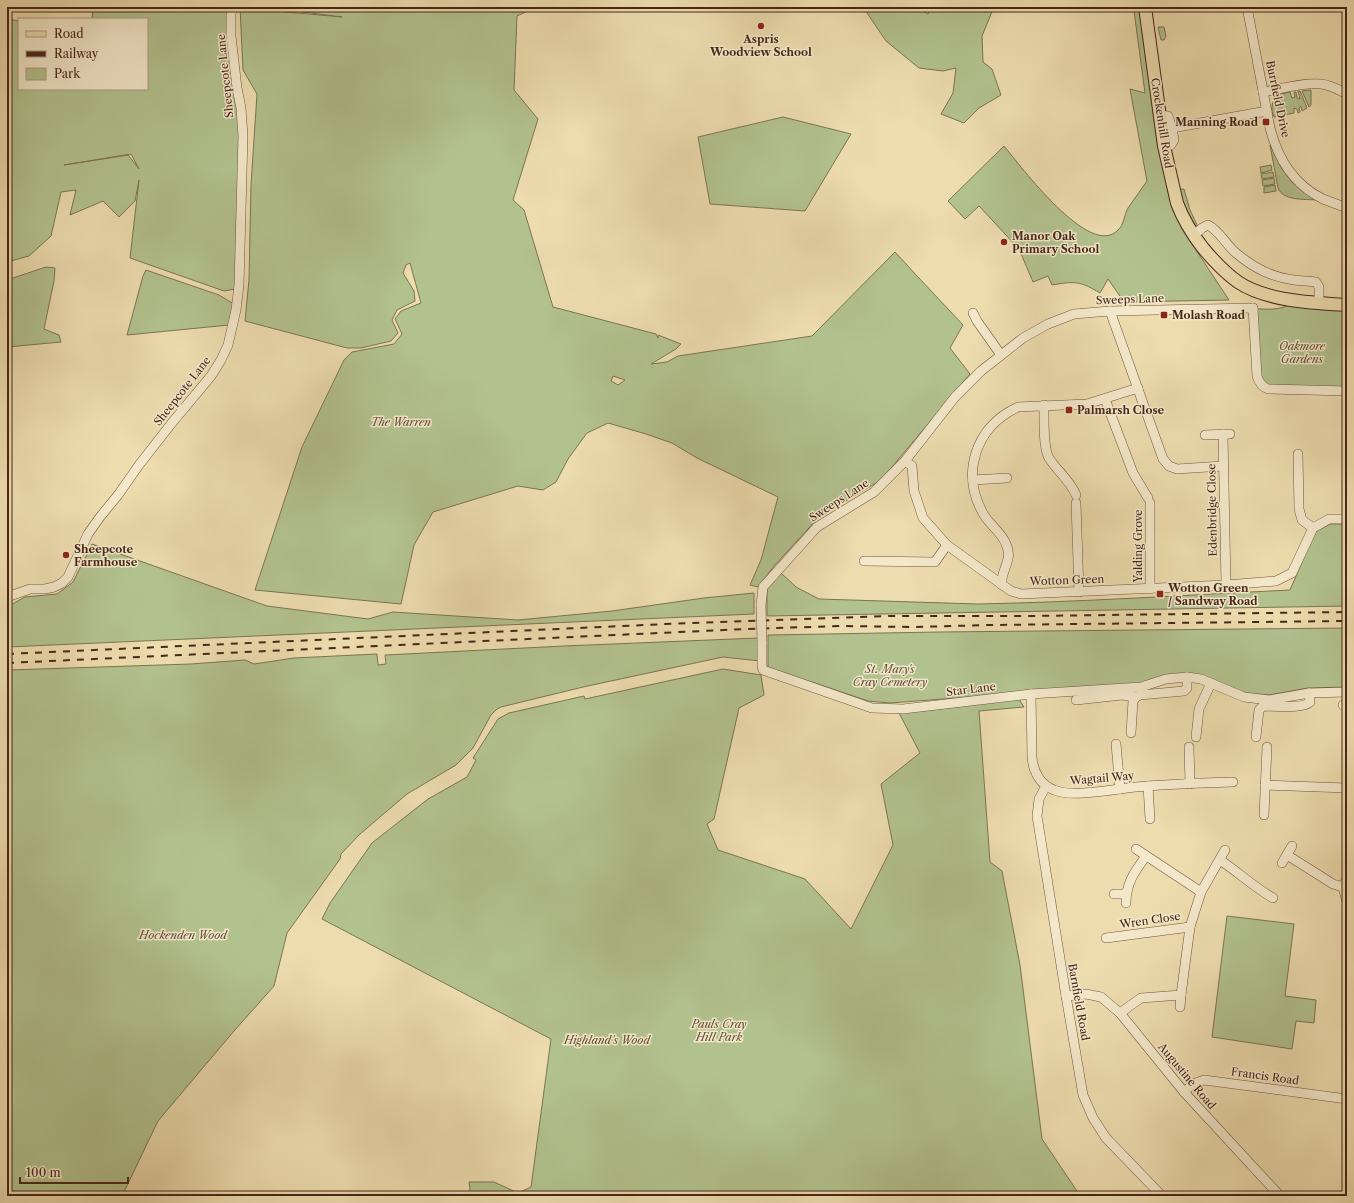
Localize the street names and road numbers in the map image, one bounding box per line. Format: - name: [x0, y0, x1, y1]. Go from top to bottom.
- street label: Sheepcote Lane: [214, 33, 236, 119]
- street label: Burrfield Drive: [1263, 59, 1293, 139]
- street label: Crockenhill Road: [1148, 77, 1176, 170]
- street label: Sweeps Lane: [1096, 291, 1164, 307]
- street label: Sheepcote Lane: [151, 354, 213, 428]
- street label: Edenbridge Close: [1204, 463, 1220, 557]
- street label: Sweeps Lane: [807, 476, 871, 524]
- street label: Yalding Grove: [1131, 509, 1145, 584]
- street label: Wotton Green: [1028, 572, 1105, 588]
- street label: Star Lane: [945, 679, 997, 699]
- street label: Wagtail Way: [1068, 768, 1135, 788]
- street label: Wren Close: [1118, 909, 1181, 931]
- street label: Barnfield Road: [1065, 962, 1093, 1042]
- street label: Augustine Road: [1154, 1039, 1219, 1112]
- street label: Francis Road: [1230, 1064, 1300, 1088]

